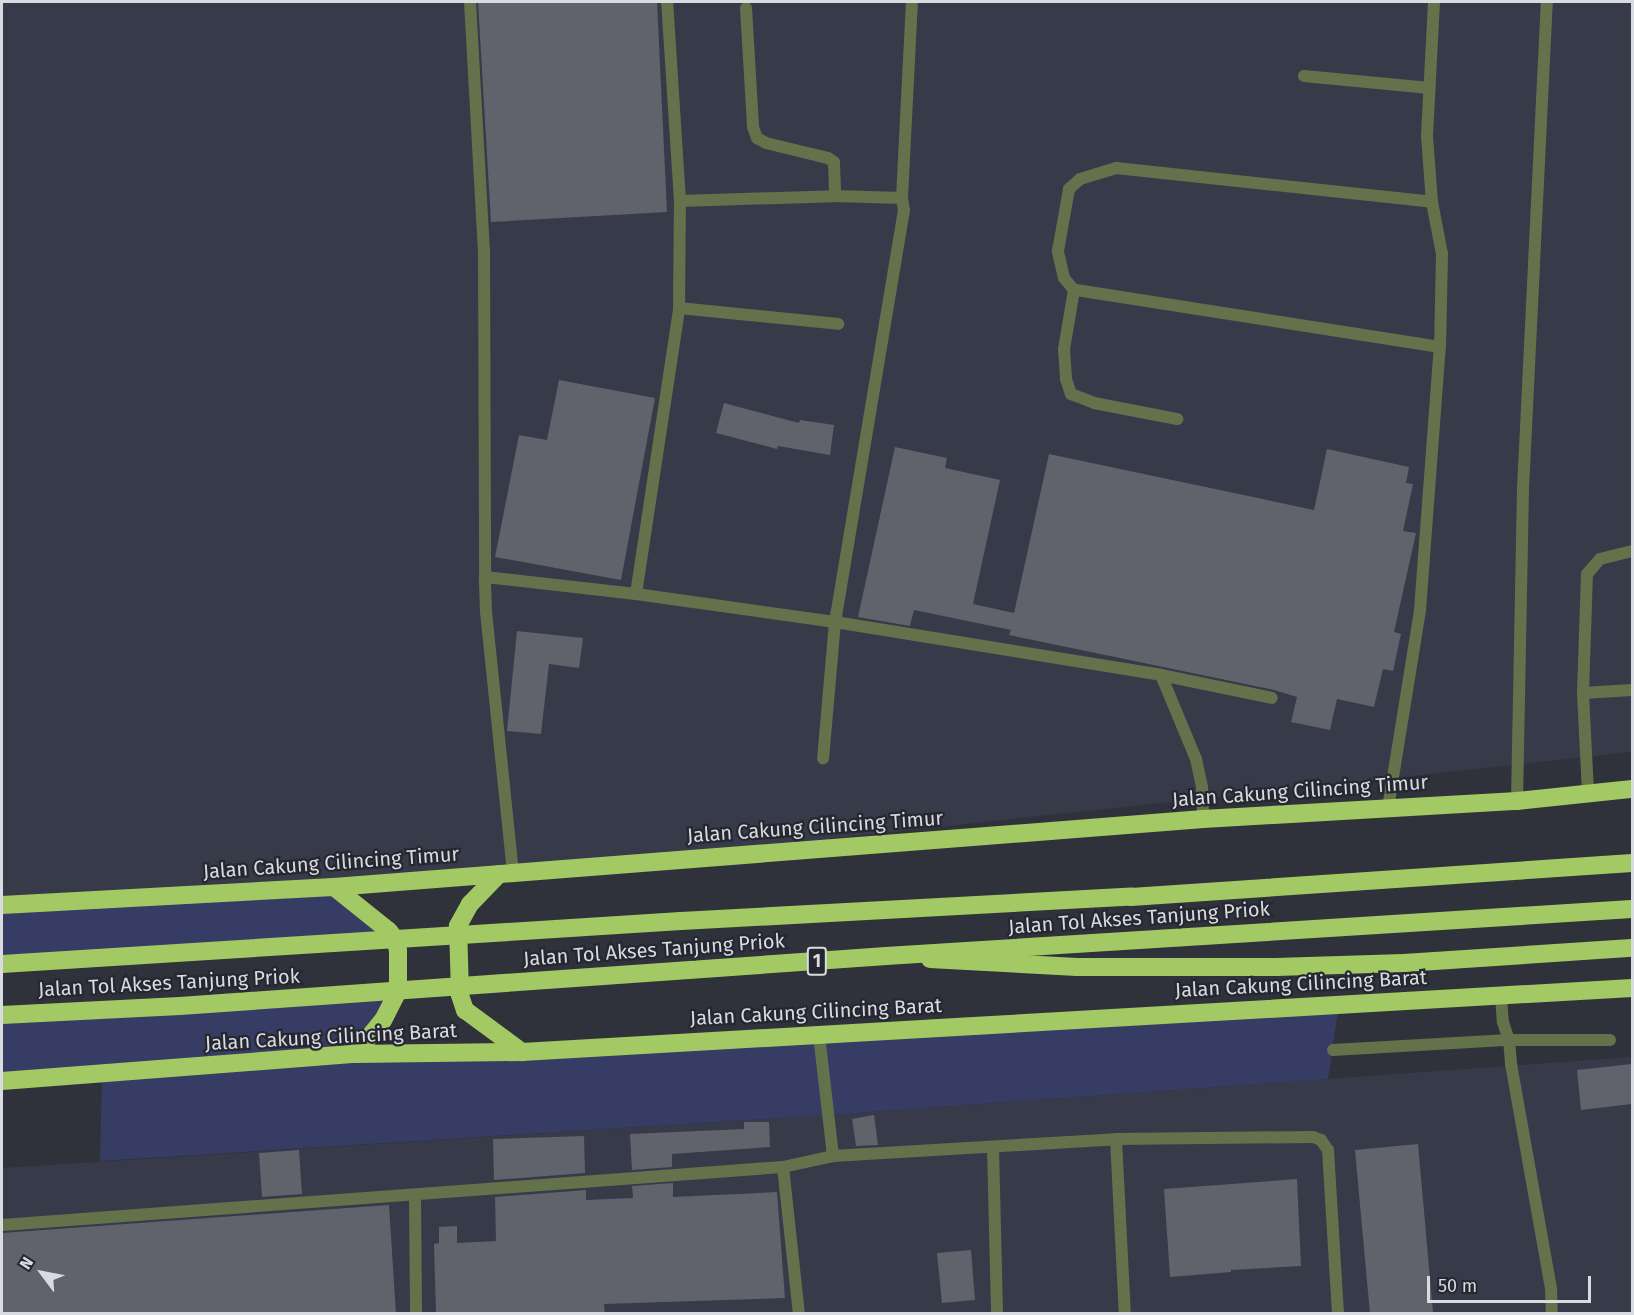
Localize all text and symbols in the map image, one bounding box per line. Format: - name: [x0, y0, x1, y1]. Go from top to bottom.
- street label: Jalan Cakung Cilincing Timur: [1171, 770, 1429, 812]
- street label: Jalan Cakung Cilincing Timur: [686, 806, 944, 848]
- street label: Jalan Cakung Cilincing Timur: [202, 842, 460, 884]
- street label: Jalan Tol Akses Tanjung Priok: [1007, 897, 1271, 939]
- street label: Jalan Tol Akses Tanjung Priok: [522, 929, 786, 971]
- road number: 1: [806, 946, 828, 976]
- street label: Jalan Tol Akses Tanjung Priok: [38, 964, 300, 1002]
- street label: Jalan Cakung Cilincing Barat: [1174, 965, 1428, 1003]
- street label: Jalan Cakung Cilincing Barat: [689, 993, 943, 1031]
- street label: Jalan Cakung Cilincing Barat: [204, 1018, 458, 1056]
- north arrow: [12, 1243, 72, 1303]
- text: N: [15, 1254, 37, 1273]
- scale bar: [1430, 1264, 1594, 1302]
- text: 50 m: [1438, 1275, 1477, 1297]

